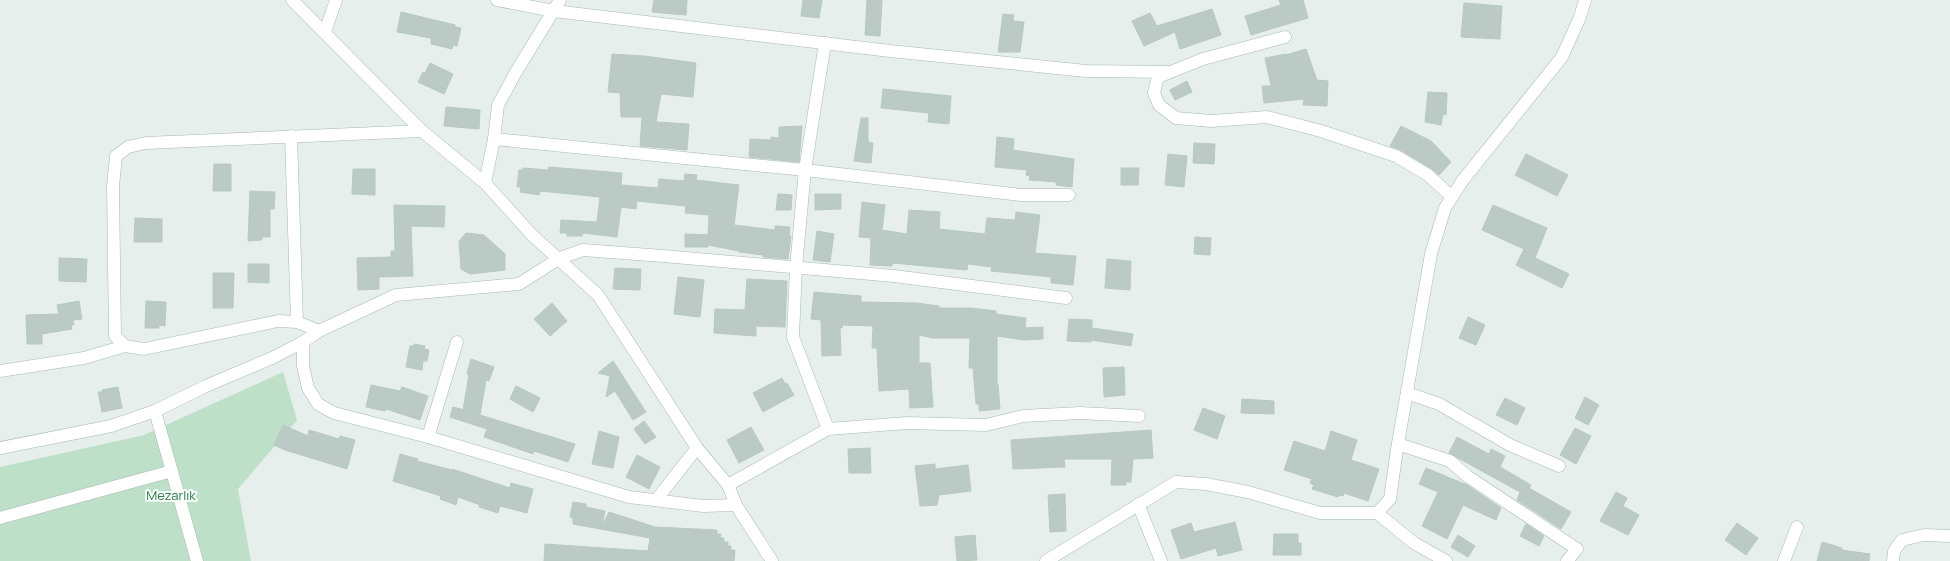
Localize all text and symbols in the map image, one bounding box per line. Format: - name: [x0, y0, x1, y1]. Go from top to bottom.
- park label: Mezarlık: [146, 486, 196, 504]

